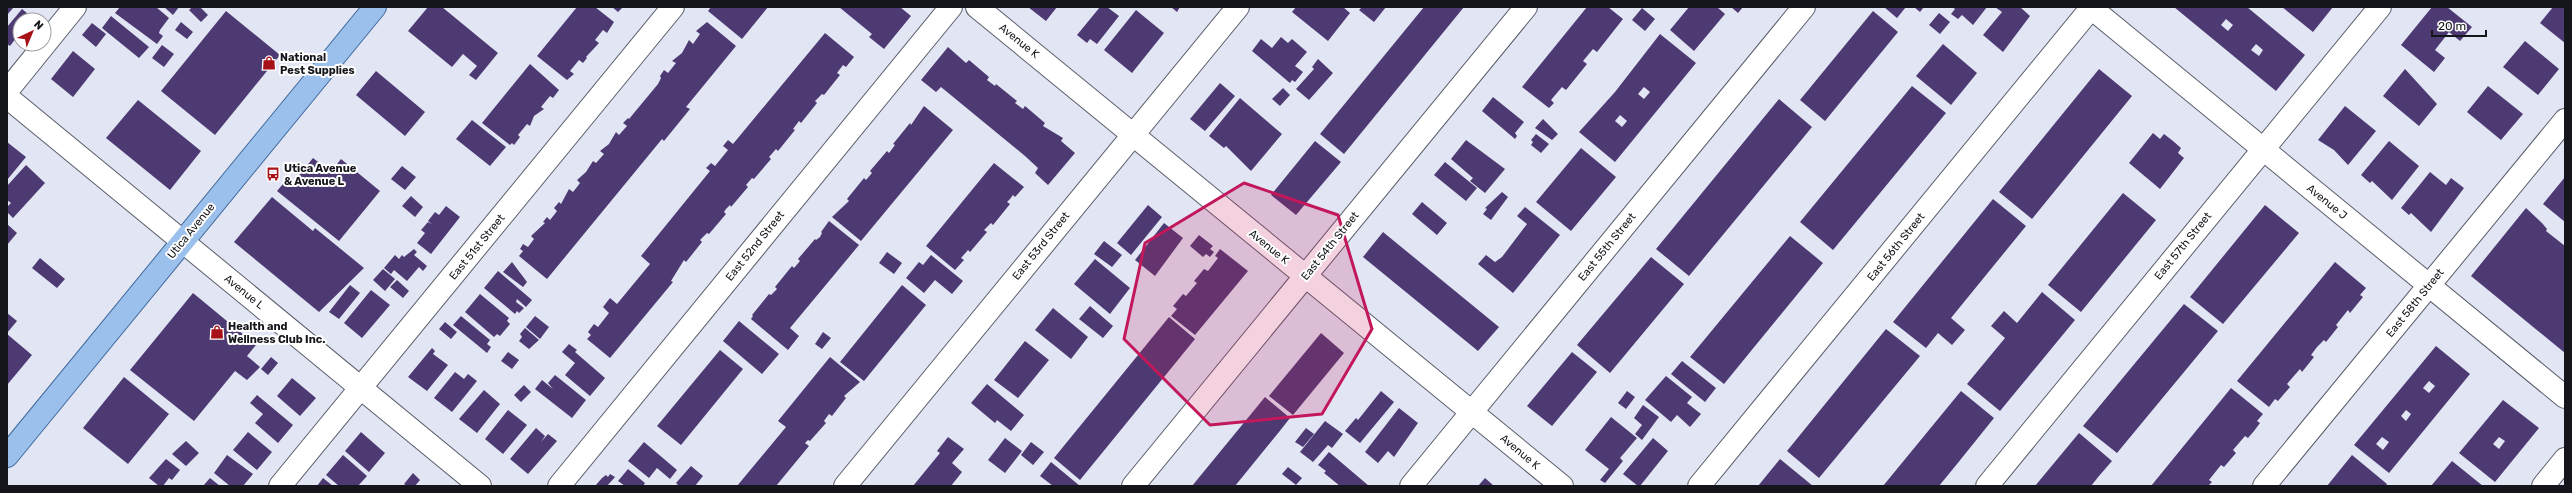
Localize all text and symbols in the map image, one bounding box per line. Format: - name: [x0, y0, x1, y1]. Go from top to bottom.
- north arrow: [12, 12, 52, 52]
- scale bar: [2432, 12, 2486, 38]
- text: N: [31, 18, 46, 33]
- text: 20 m: [2438, 19, 2466, 33]
- street label: Avenue K: [996, 21, 1042, 61]
- place label: National Pest Supplies: [280, 51, 355, 77]
- shop icon: National Pest Supplies: [261, 55, 277, 71]
- place label: Utica Avenue & Avenue L: [284, 162, 357, 188]
- bus stop icon: Utica Avenue & Avenue L: [265, 166, 281, 182]
- street label: Avenue J: [2304, 182, 2350, 222]
- street label: Utica Avenue: [165, 201, 217, 261]
- street label: East 52nd Street: [723, 208, 788, 284]
- street label: East 53rd Street: [1010, 209, 1073, 283]
- street label: East 54th Street: [1298, 209, 1362, 283]
- street label: East 57th Street: [2152, 209, 2215, 282]
- street label: East 55th Street: [1576, 210, 1639, 284]
- street label: East 56th Street: [1865, 210, 1928, 284]
- street label: East 51st Street: [447, 211, 508, 282]
- street label: Avenue K: [1246, 227, 1292, 267]
- street label: East 58th Street: [2383, 266, 2447, 340]
- street label: Avenue L: [221, 272, 267, 312]
- place label: Health and Wellness Club Inc.: [228, 320, 325, 346]
- shop icon: Health and Wellness Club Inc.: [209, 324, 225, 340]
- street label: Avenue K: [1497, 432, 1543, 473]

